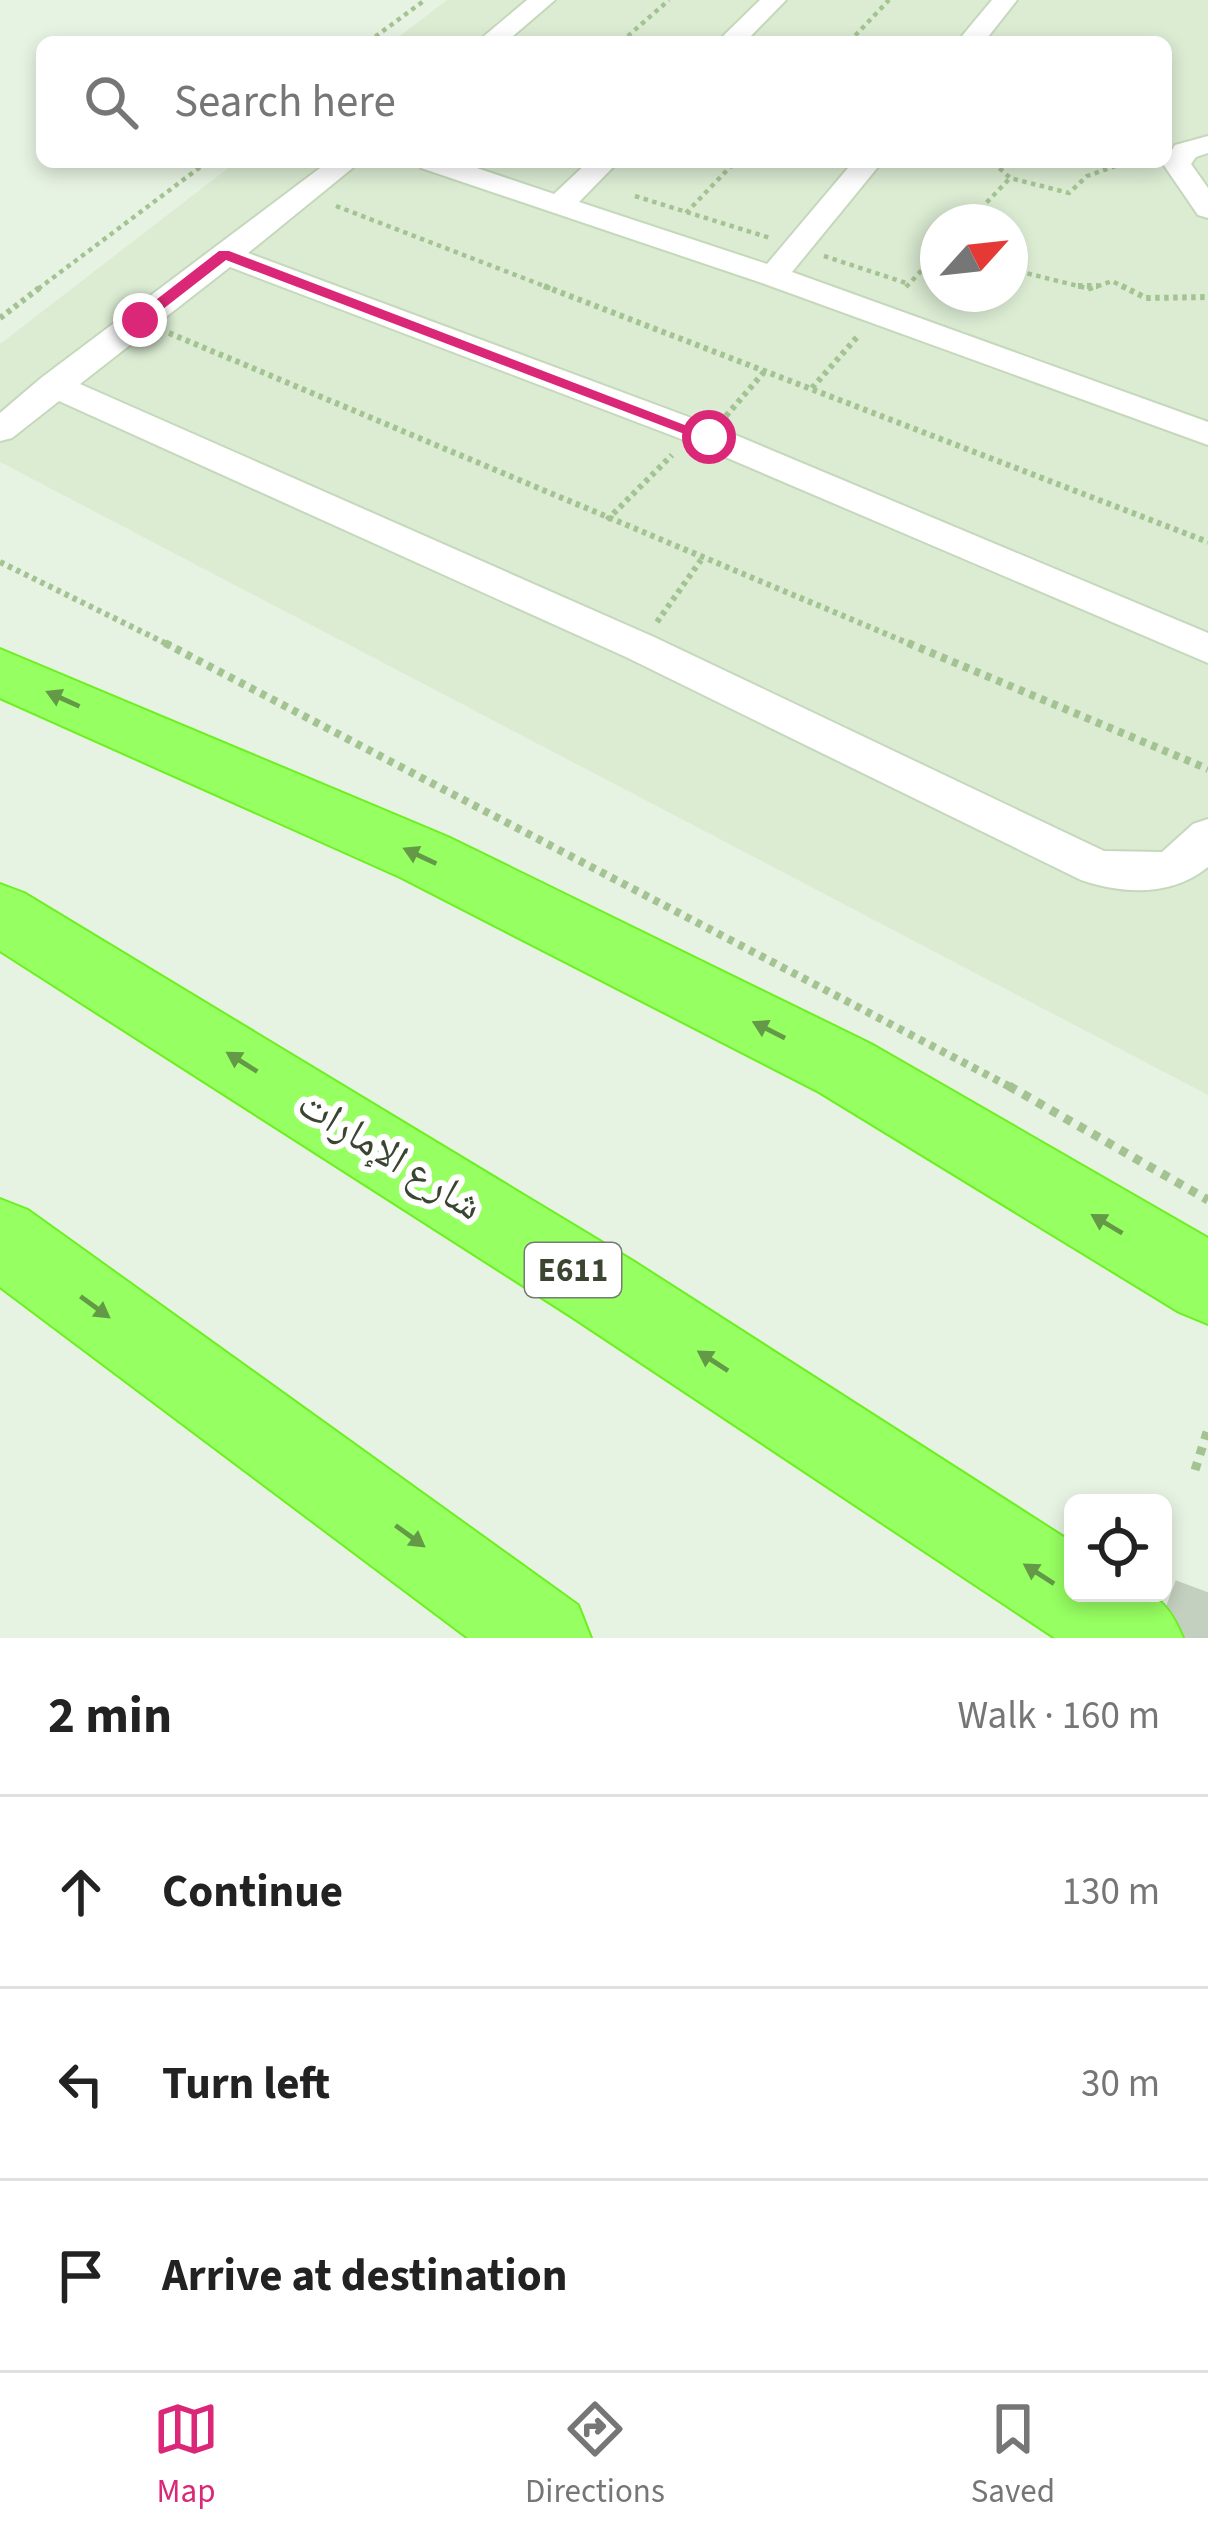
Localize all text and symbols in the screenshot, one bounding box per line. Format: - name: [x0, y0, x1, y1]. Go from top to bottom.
- search box: [36, 36, 1172, 168]
- icon: search: [78, 69, 144, 135]
- text: Search here: [174, 70, 396, 134]
- north arrow: [920, 204, 1028, 312]
- route end: [113, 293, 167, 347]
- route start: [682, 410, 736, 464]
- one-way arrow: [45, 689, 80, 709]
- one-way arrow: [402, 846, 437, 866]
- one-way arrow: [752, 1021, 786, 1041]
- one-way arrow: [225, 1052, 258, 1074]
- street label: شارع الإمارات: [286, 1074, 494, 1236]
- one-way arrow: [1090, 1214, 1124, 1235]
- road number: E611: [525, 1243, 621, 1297]
- one-way arrow: [79, 1294, 111, 1318]
- one-way arrow: [697, 1350, 729, 1372]
- map controls: [1064, 1494, 1172, 1602]
- button: locate: [1064, 1494, 1172, 1602]
- one-way arrow: [394, 1524, 426, 1548]
- one-way arrow: [1023, 1564, 1056, 1586]
- text: 2 min: [48, 1680, 172, 1752]
- text: Walk · 160 m: [957, 1688, 1160, 1744]
- icon: ahead: [48, 1859, 114, 1925]
- text: Continue: [162, 1860, 343, 1924]
- text: 130 m: [1062, 1864, 1160, 1920]
- icon: left: [48, 2051, 114, 2117]
- text: Turn left: [162, 2052, 330, 2116]
- text: 30 m: [1081, 2056, 1160, 2112]
- icon: arrive: [48, 2243, 114, 2309]
- text: Arrive at destination: [162, 2244, 567, 2308]
- tab: Map: [153, 2396, 219, 2515]
- tab: Directions: [525, 2396, 665, 2515]
- tab: Saved: [971, 2396, 1055, 2515]

